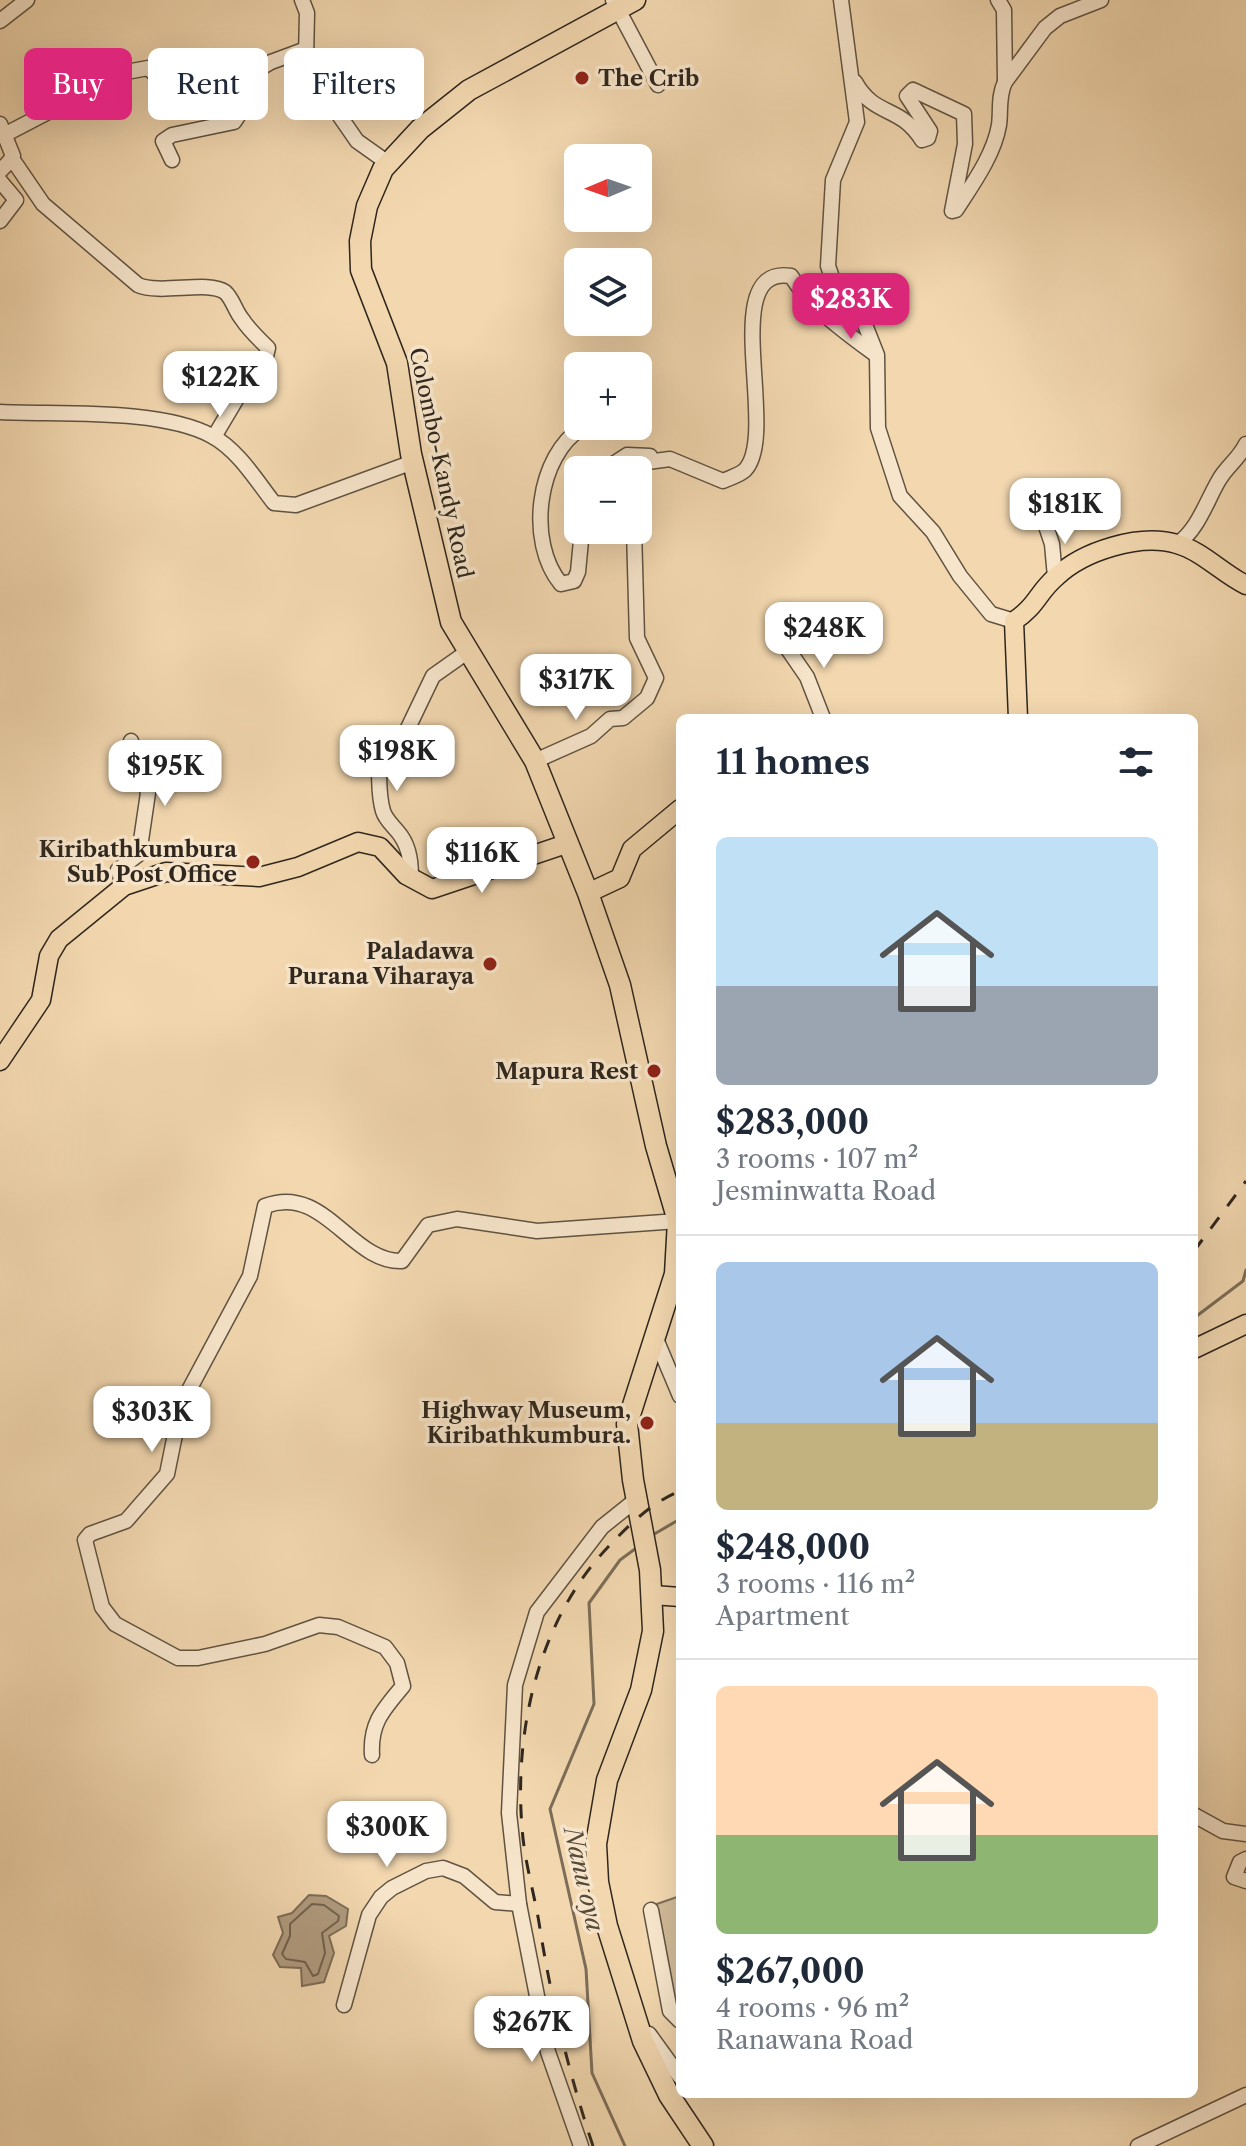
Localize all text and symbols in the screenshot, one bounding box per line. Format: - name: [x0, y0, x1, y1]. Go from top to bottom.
- chip: Buy: [24, 48, 132, 120]
- chip: Rent: [148, 48, 268, 120]
- chip: Filters: [284, 48, 424, 120]
- place label: The Crib: [598, 65, 699, 92]
- marker: The Crib: [573, 69, 591, 87]
- north arrow: [564, 144, 652, 232]
- map controls: [564, 144, 652, 544]
- button: layers: [564, 248, 652, 336]
- pin: $283K: [795, 273, 907, 341]
- text: $283K: [810, 283, 892, 315]
- street label: Colombo-Kandy Road: [403, 345, 479, 581]
- pin: $122K: [164, 351, 276, 419]
- button: +: [564, 352, 652, 440]
- text: $122K: [181, 361, 259, 393]
- button: −: [564, 456, 652, 544]
- pin: $181K: [1009, 478, 1121, 546]
- text: $181K: [1028, 488, 1102, 520]
- pin: $248K: [768, 602, 880, 670]
- text: $248K: [783, 612, 865, 644]
- pin: $317K: [520, 654, 632, 722]
- text: $317K: [538, 664, 614, 696]
- pin: $198K: [341, 725, 453, 793]
- text: $198K: [358, 735, 436, 767]
- pin: $195K: [109, 740, 221, 808]
- icon: filters: [1114, 740, 1158, 784]
- text: 11 homes: [716, 741, 870, 783]
- text: $195K: [127, 750, 203, 782]
- pin: $116K: [426, 827, 538, 895]
- place label: Kiribathkumbura Sub Post Office: [39, 836, 237, 888]
- text: $116K: [445, 837, 519, 869]
- marker: Kiribathkumbura Sub Post Office: [244, 853, 262, 871]
- icon: home: [865, 889, 1009, 1033]
- place label: Paladawa Purana Viharaya: [288, 938, 474, 990]
- marker: Paladawa Purana Viharaya: [481, 955, 499, 973]
- place label: Mapura Rest: [495, 1058, 638, 1085]
- marker: Mapura Rest: [645, 1062, 663, 1080]
- text: $283,000: [716, 1101, 869, 1143]
- text: 3 rooms · 107 m²: [716, 1143, 918, 1175]
- text: Jesminwatta Road: [716, 1175, 936, 1207]
- icon: home: [865, 1314, 1009, 1458]
- pin: $303K: [96, 1386, 208, 1454]
- text: $303K: [111, 1396, 193, 1428]
- place label: Highway Museum, Kiribathkumbura.: [421, 1397, 631, 1449]
- marker: Highway Museum, Kiribathkumbura.: [638, 1414, 656, 1432]
- text: $248,000: [716, 1526, 870, 1568]
- text: 3 rooms · 116 m²: [716, 1568, 915, 1600]
- text: Apartment: [716, 1600, 849, 1632]
- icon: home: [865, 1738, 1009, 1882]
- pin: $300K: [331, 1801, 443, 1869]
- text: $300K: [345, 1811, 429, 1843]
- water label: Nanu oya: [557, 1822, 610, 1934]
- text: $267,000: [716, 1950, 865, 1992]
- text: 4 rooms · 96 m²: [716, 1992, 909, 2024]
- pin: $267K: [476, 1996, 588, 2064]
- text: $267K: [492, 2006, 572, 2038]
- text: Ranawana Road: [716, 2024, 913, 2056]

